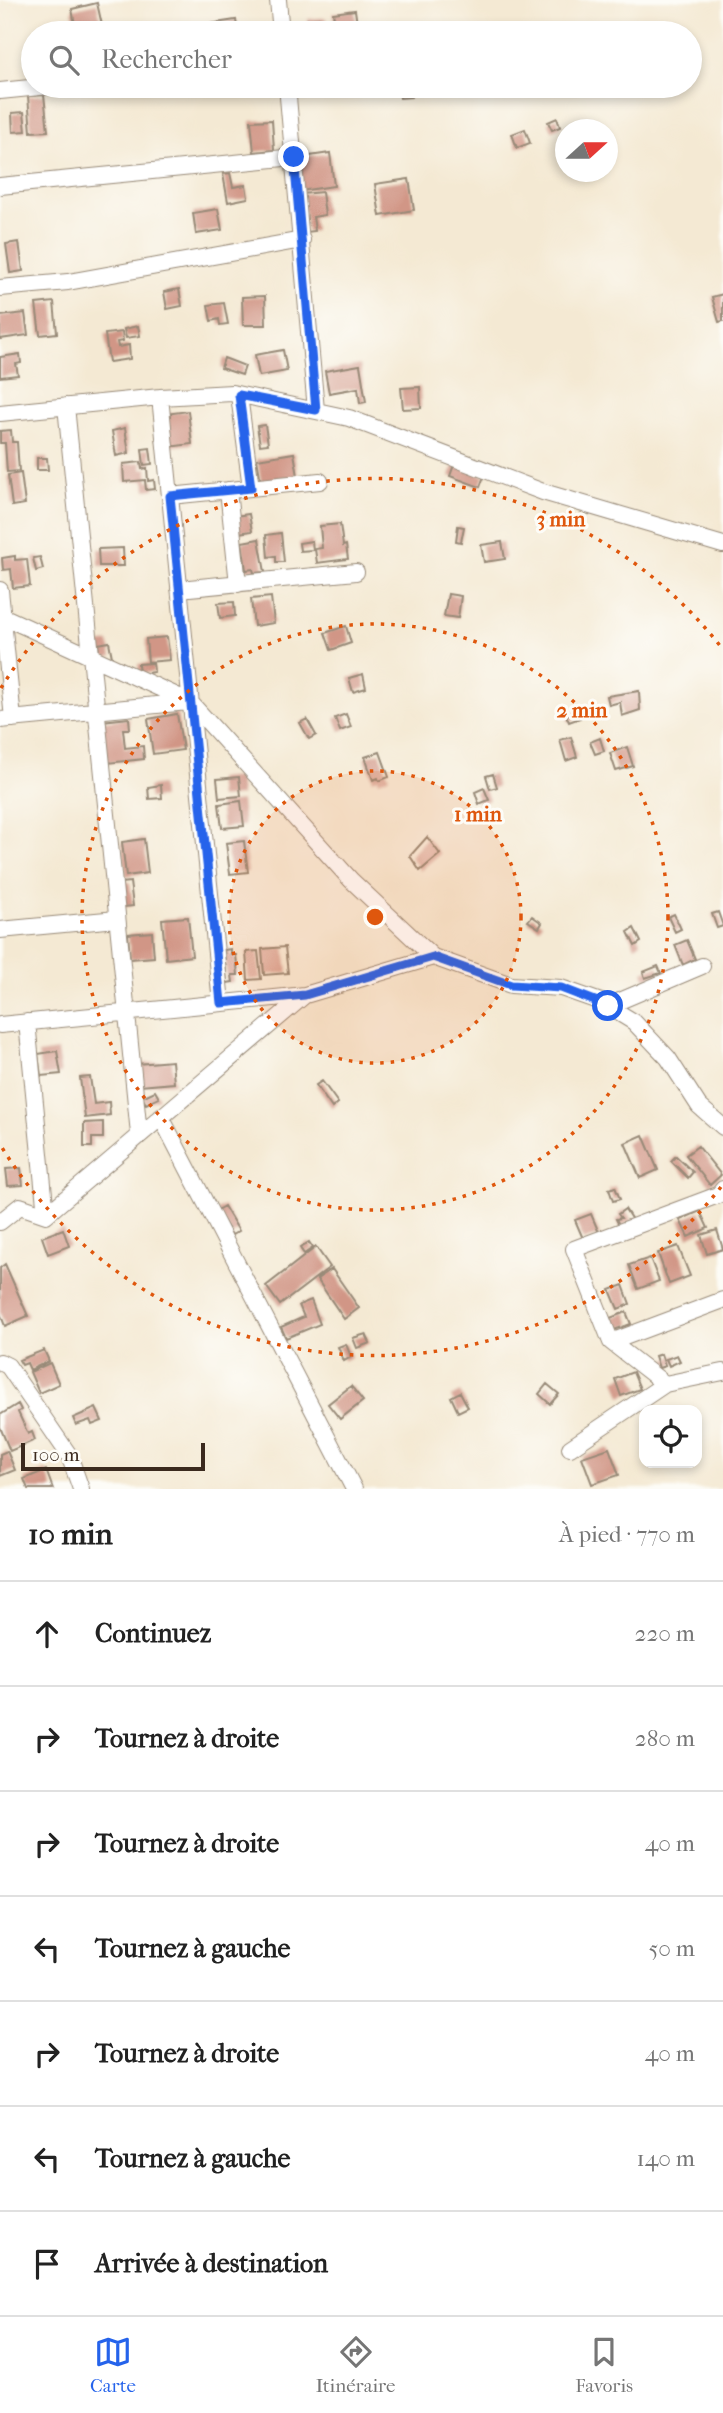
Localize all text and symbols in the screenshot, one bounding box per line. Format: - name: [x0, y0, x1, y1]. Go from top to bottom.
- search box: [21, 21, 702, 98]
- icon: search: [45, 41, 83, 79]
- text: Rechercher: [101, 44, 232, 75]
- north arrow: [555, 119, 618, 182]
- route end: [278, 141, 309, 172]
- text: 3 min: [537, 507, 586, 531]
- text: 2 min: [556, 698, 608, 722]
- text: 1 min: [454, 802, 503, 826]
- centre of rings: [363, 905, 387, 929]
- route start: [592, 990, 623, 1021]
- map controls: [639, 1405, 702, 1468]
- button: locate: [639, 1405, 702, 1468]
- scale bar: [21, 1440, 205, 1472]
- text: 100 m: [32, 1444, 80, 1466]
- text: 10 min: [28, 1517, 113, 1552]
- text: À pied · 770 m: [559, 1521, 695, 1548]
- icon: ahead: [28, 1615, 66, 1653]
- text: Continuez: [95, 1618, 211, 1649]
- text: 220 m: [635, 1620, 695, 1647]
- icon: right: [28, 1720, 66, 1758]
- text: Tournez à droite: [95, 1723, 279, 1754]
- text: 280 m: [635, 1725, 695, 1752]
- icon: right: [28, 1825, 66, 1863]
- text: Tournez à droite: [95, 1828, 279, 1859]
- text: 40 m: [645, 1830, 695, 1857]
- icon: left: [28, 1930, 66, 1968]
- text: Tournez à gauche: [95, 1933, 290, 1964]
- text: 50 m: [648, 1935, 695, 1962]
- icon: right: [28, 2035, 66, 2073]
- text: Tournez à droite: [95, 2038, 279, 2069]
- text: 40 m: [645, 2040, 695, 2067]
- icon: left: [28, 2140, 66, 2178]
- text: Tournez à gauche: [95, 2143, 290, 2174]
- text: 140 m: [636, 2145, 695, 2172]
- icon: arrive: [28, 2245, 66, 2283]
- text: Arrivée à destination: [95, 2248, 328, 2279]
- tab: Carte: [90, 2333, 136, 2397]
- tab: Itinéraire: [316, 2333, 395, 2397]
- tab: Favoris: [575, 2333, 633, 2397]

